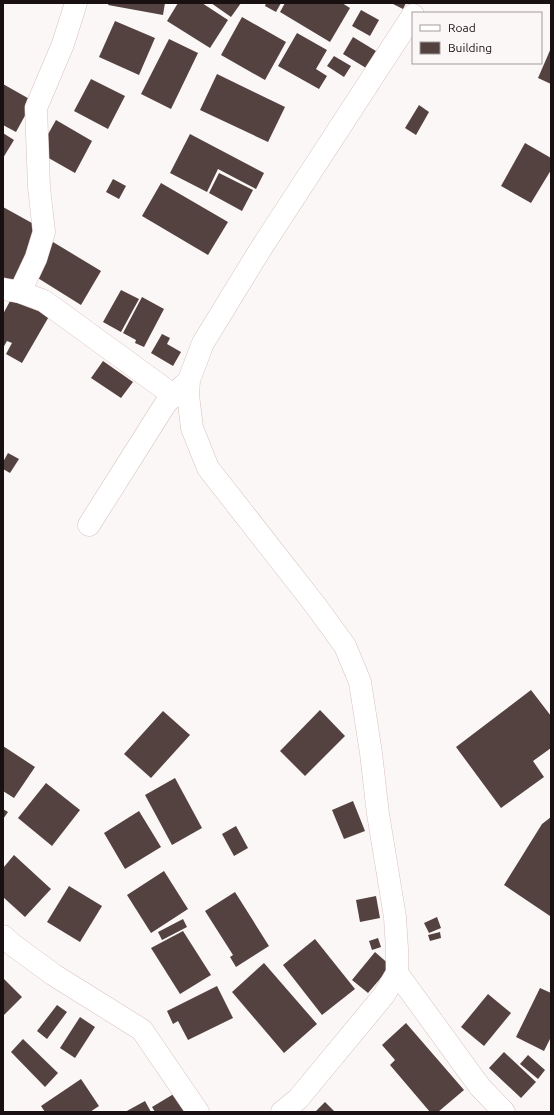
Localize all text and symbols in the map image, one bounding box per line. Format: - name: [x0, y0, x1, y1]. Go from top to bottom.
- legend: [412, 12, 542, 64]
- text: Road: [448, 21, 476, 34]
- text: Building: [448, 41, 492, 54]

